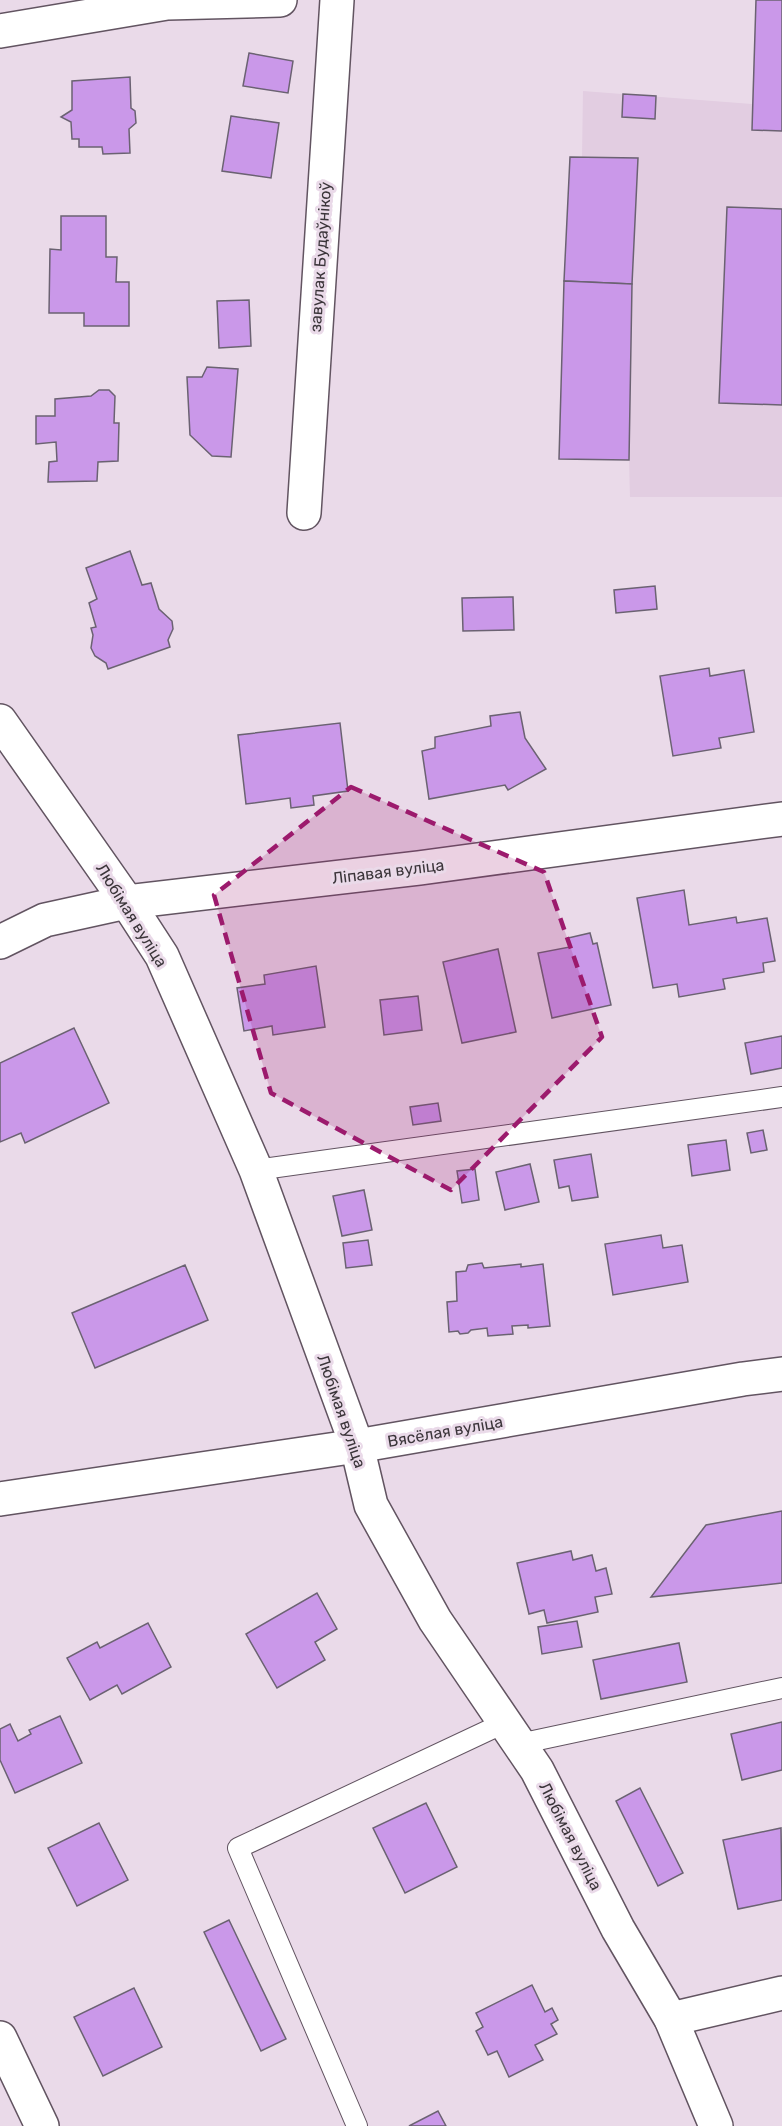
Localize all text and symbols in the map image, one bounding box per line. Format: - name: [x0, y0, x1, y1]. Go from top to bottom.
- street label: завулак Будаўнікоў: [306, 181, 335, 333]
- street label: Ліпавая вуліца: [331, 855, 445, 888]
- street label: Любімая вуліца: [92, 860, 171, 971]
- street label: Любімая вуліца: [313, 1352, 370, 1470]
- street label: Вясёлая вуліца: [386, 1412, 504, 1451]
- street label: Любімая вуліца: [535, 1779, 606, 1893]

